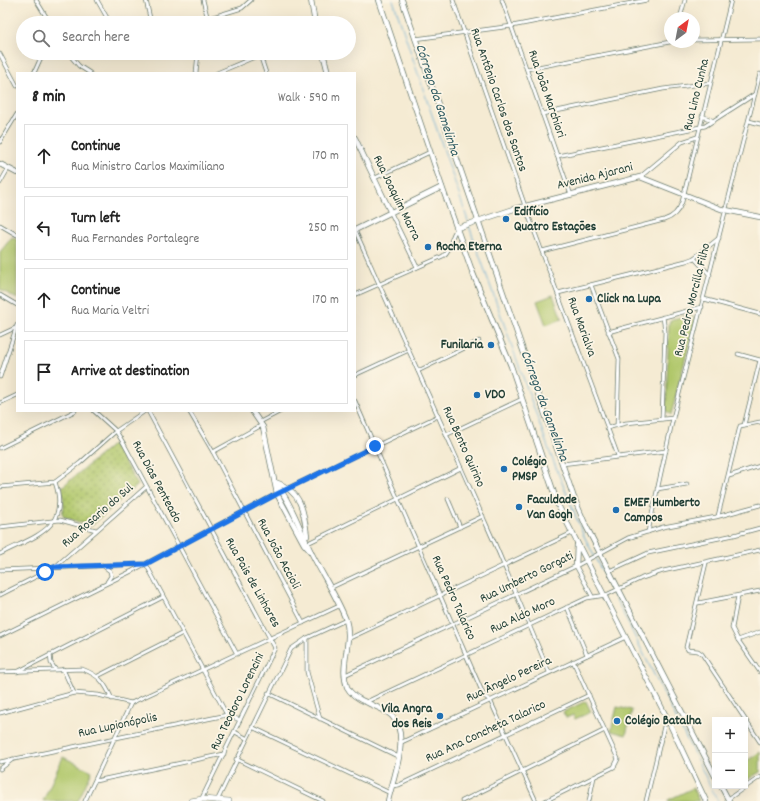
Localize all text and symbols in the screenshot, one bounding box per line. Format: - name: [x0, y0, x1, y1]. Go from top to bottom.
- north arrow: [664, 12, 700, 48]
- search box: [16, 16, 356, 60]
- street label: Rua Antônio Carlos dos Santos: [464, 26, 532, 174]
- icon: search: [30, 27, 52, 49]
- text: Search here: [62, 27, 130, 49]
- water label: Córrego da Gamelinha: [410, 42, 465, 160]
- street label: Rua João Marchiori: [522, 47, 570, 141]
- street label: Rua Lino Cunha: [679, 56, 715, 133]
- text: 8 min: [32, 86, 65, 110]
- text: Walk · 590 m: [278, 89, 340, 108]
- text: Continue: [71, 136, 120, 158]
- icon: ahead: [33, 145, 55, 167]
- text: 170 m: [312, 147, 339, 166]
- street label: Rua Joaquim Marra: [367, 152, 425, 245]
- text: Rua Ministro Carlos Maximiliano: [71, 158, 225, 177]
- street label: Avenida Ajarani: [555, 158, 636, 196]
- place label: Edifício Quatro Estações: [514, 203, 597, 237]
- text: Turn left: [71, 208, 120, 230]
- marker: Edifício Quatro Estações: [501, 214, 511, 224]
- icon: left: [33, 217, 55, 239]
- text: 250 m: [308, 219, 339, 238]
- text: Rua Fernandes Portalegre: [71, 230, 199, 249]
- place label: Rocha Eterna: [436, 238, 503, 257]
- street label: Rua Pedro Morcilla Filho: [670, 241, 716, 359]
- marker: Rocha Eterna: [423, 242, 433, 252]
- text: Continue: [71, 280, 120, 302]
- icon: ahead: [33, 289, 55, 311]
- place label: Click na Lupa: [597, 290, 661, 309]
- text: 170 m: [312, 291, 339, 310]
- street label: Rua Marialva: [561, 294, 601, 361]
- marker: Click na Lupa: [584, 294, 594, 304]
- text: Rua Maria Veltri: [71, 302, 149, 321]
- place label: Funilaria: [441, 336, 484, 355]
- marker: Funilaria: [486, 340, 496, 350]
- water label: Córrego da Gamelinha: [515, 348, 574, 465]
- icon: arrive: [33, 361, 55, 383]
- text: Arrive at destination: [71, 361, 189, 383]
- place label: VDO: [485, 386, 506, 405]
- marker: VDO: [472, 390, 482, 400]
- street label: Rua Bento Quirino: [437, 403, 489, 491]
- street label: Rua Dias Penteado: [126, 437, 186, 527]
- route end: [366, 437, 384, 455]
- place label: Colégio PMSP: [512, 453, 547, 487]
- marker: Colégio PMSP: [499, 464, 509, 474]
- street label: Rua Rosario do Sul: [58, 479, 138, 553]
- place label: Faculdade Van Gogh: [527, 491, 577, 525]
- place label: EMEF Humberto Campos: [624, 494, 700, 528]
- marker: Faculdade Van Gogh: [514, 502, 524, 512]
- marker: EMEF Humberto Campos: [611, 505, 621, 515]
- street label: Rua João Accioli: [251, 515, 305, 593]
- street label: Rua Pais de Linhares: [219, 534, 285, 632]
- street label: Rua Umberto Gorgati: [477, 547, 578, 609]
- street label: Rua Pedro Talarico: [426, 553, 480, 644]
- route start: [36, 563, 54, 581]
- street label: Rua Aldo Moro: [487, 592, 559, 639]
- street label: Rua Teodoro Lorencini: [206, 649, 270, 754]
- street label: Rua Ângelo Pereira: [463, 651, 556, 708]
- street label: Rua Ana Concheta Talarico: [423, 696, 550, 768]
- place label: Vila Angra dos Reis: [381, 700, 433, 734]
- street label: Rua Lupionópolis: [77, 708, 159, 744]
- marker: Vila Angra dos Reis: [435, 711, 445, 721]
- place label: Colégio Batalha: [625, 712, 702, 731]
- marker: Colégio Batalha: [612, 716, 622, 726]
- map controls: [712, 717, 748, 789]
- button: +: [712, 717, 748, 753]
- button: −: [712, 753, 748, 789]

